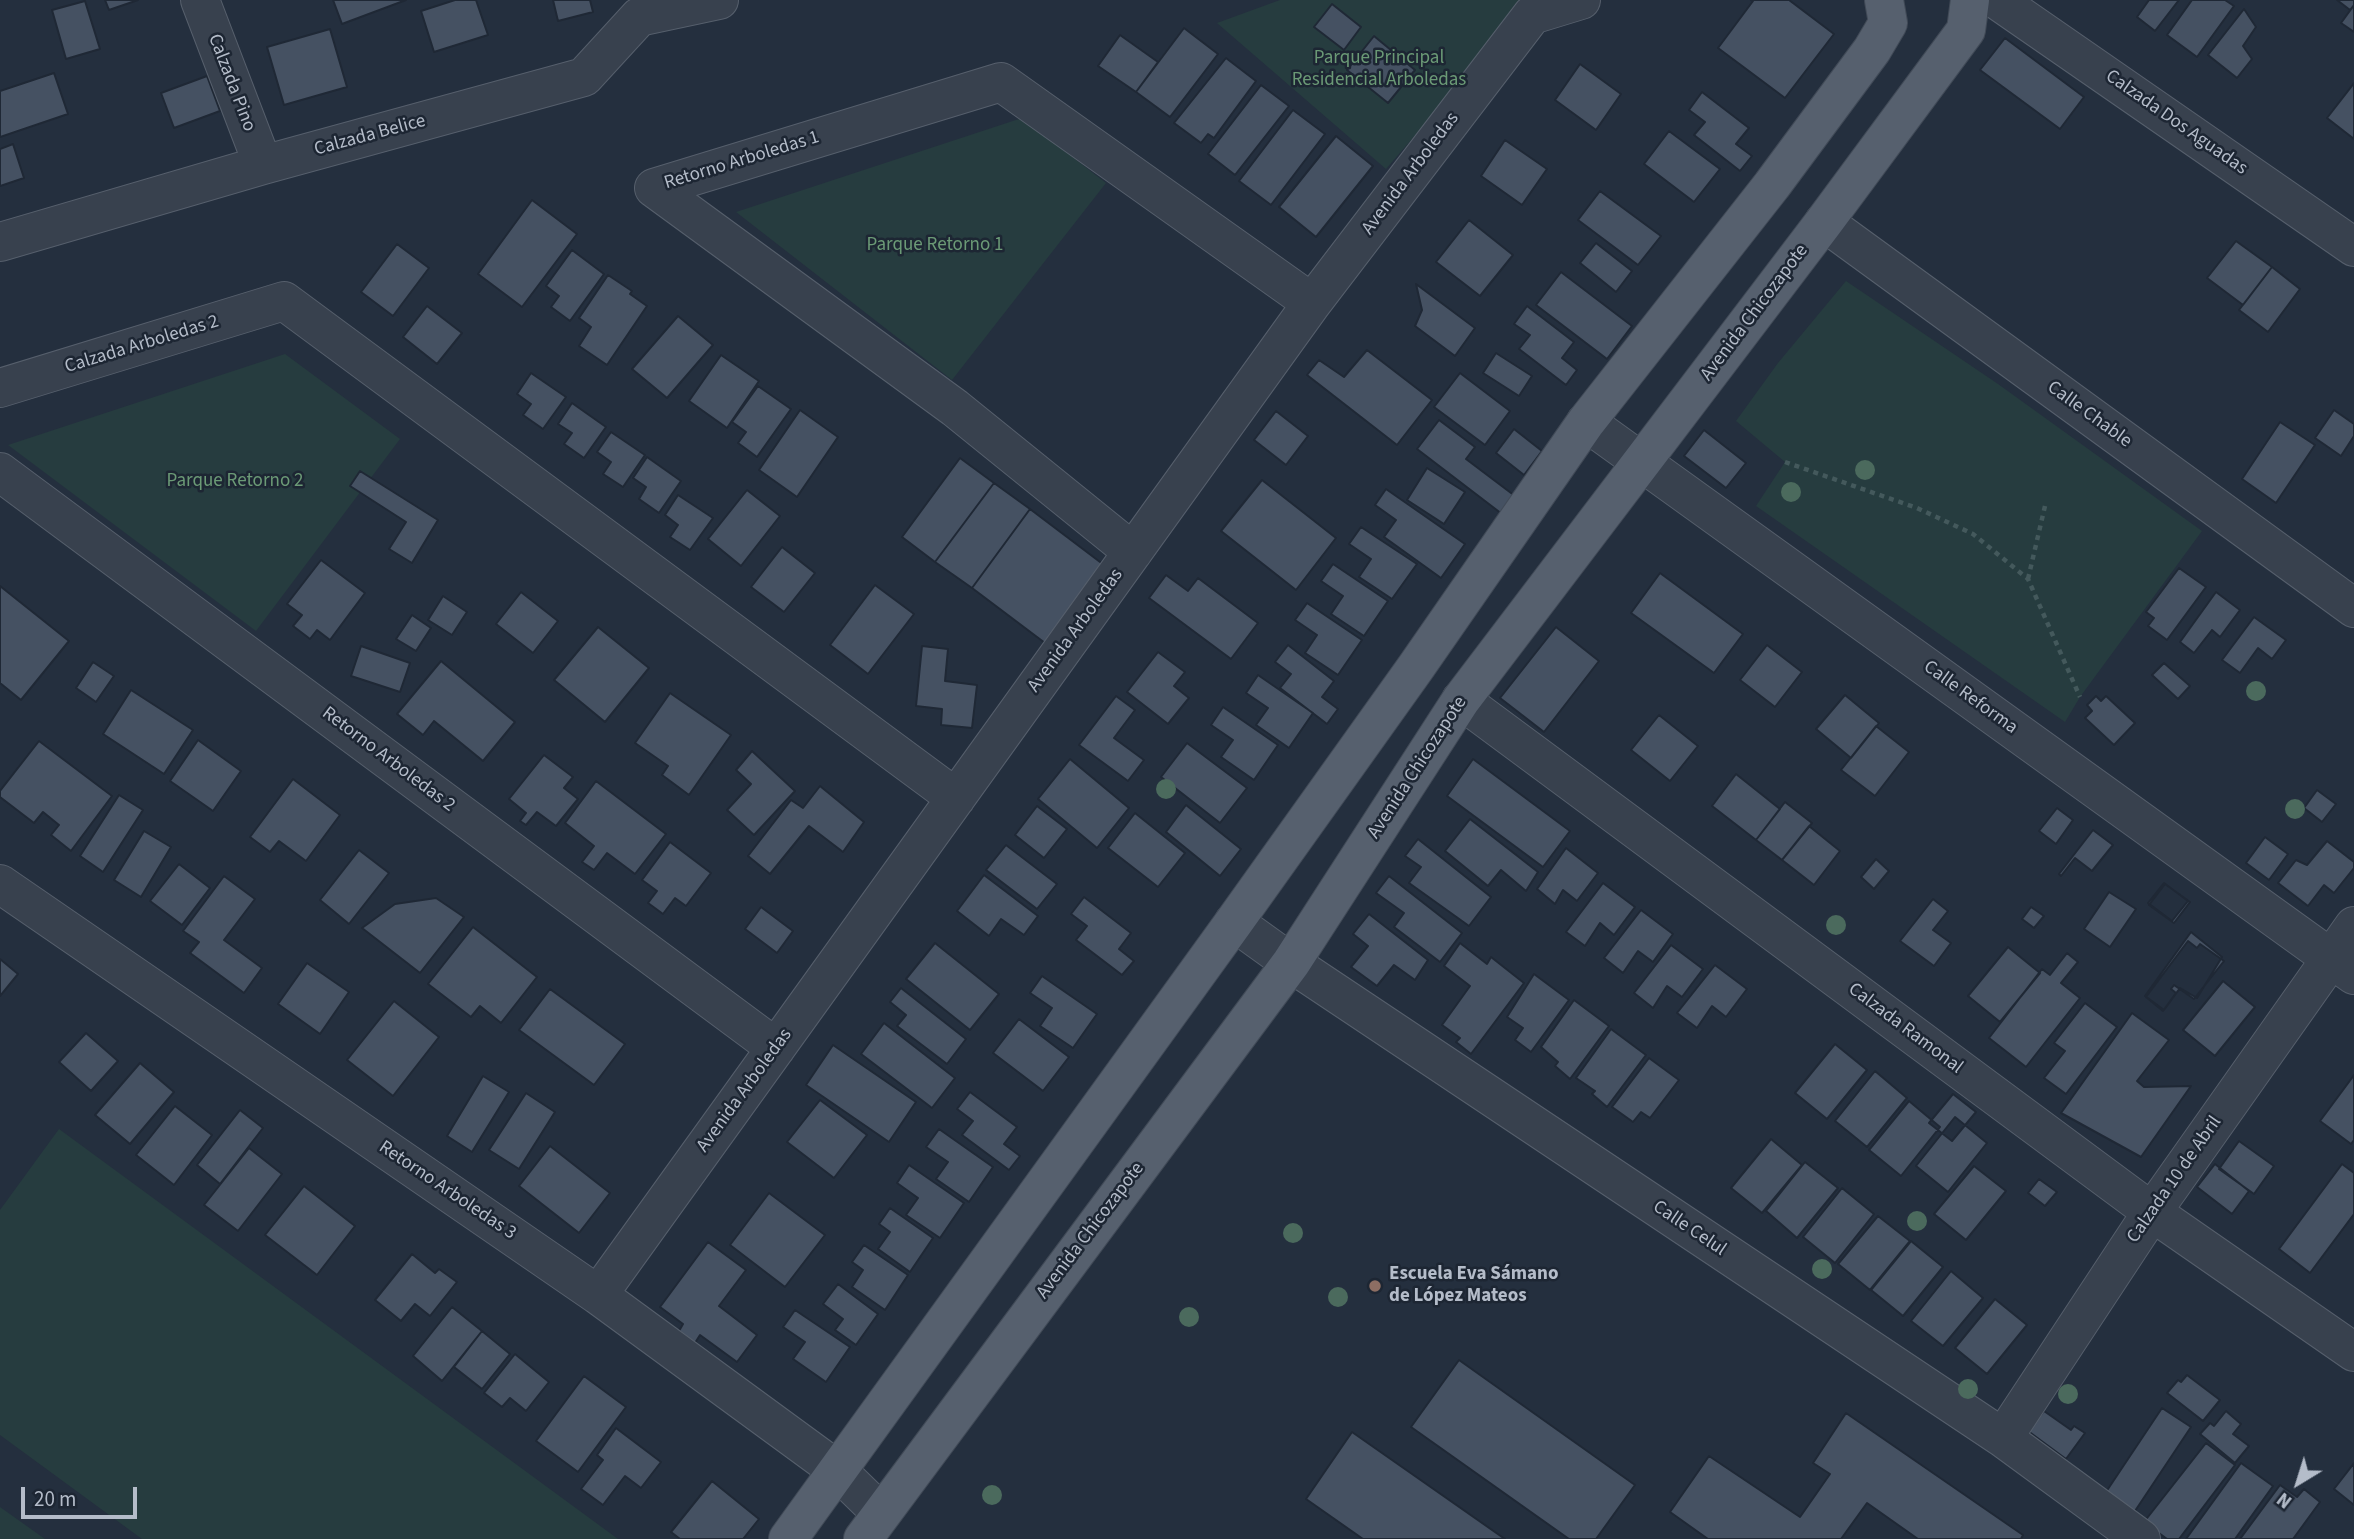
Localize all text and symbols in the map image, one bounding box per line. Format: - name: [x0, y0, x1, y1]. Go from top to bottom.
- street label: Calzada Pino: [202, 31, 260, 135]
- park label: Parque Principal Residencial Arboledas: [1292, 48, 1466, 92]
- street label: Calzada Dos Aguadas: [2101, 65, 2251, 181]
- street label: Avenida Arboledas: [1358, 108, 1464, 240]
- street label: Calzada Belice: [312, 110, 428, 162]
- street label: Retorno Arboledas 1: [662, 127, 822, 195]
- park label: Parque Retorno 1: [867, 235, 1003, 257]
- street label: Avenida Chicozapote: [1696, 240, 1814, 386]
- street label: Calzada Arboledas 2: [62, 311, 222, 379]
- street label: Calle Chable: [2042, 377, 2136, 453]
- park label: Parque Retorno 2: [167, 471, 303, 493]
- street label: Avenida Arboledas: [1023, 565, 1129, 697]
- street label: Calle Reforma: [1918, 656, 2022, 740]
- street label: Avenida Chicozapote: [1364, 693, 1472, 843]
- street label: Retorno Arboledas 2: [317, 703, 459, 817]
- street label: Calzada Ramonal: [1843, 978, 1967, 1080]
- street label: Avenida Arboledas: [692, 1025, 798, 1157]
- street label: Calzada 10 de Abril: [2123, 1112, 2227, 1248]
- street label: Retorno Arboledas 3: [374, 1137, 520, 1245]
- street label: Avenida Chicozapote: [1032, 1158, 1150, 1304]
- street label: Calle Celul: [1648, 1196, 1730, 1262]
- place label: Escuela Eva Sámano de López Mateos: [1389, 1264, 1558, 1308]
- marker: Escuela Eva Sámano de López Mateos: [1367, 1278, 1383, 1294]
- north arrow: [2263, 1448, 2333, 1518]
- scale bar: [24, 1472, 140, 1516]
- text: 20 m: [34, 1484, 76, 1514]
- text: N: [2271, 1485, 2298, 1514]

